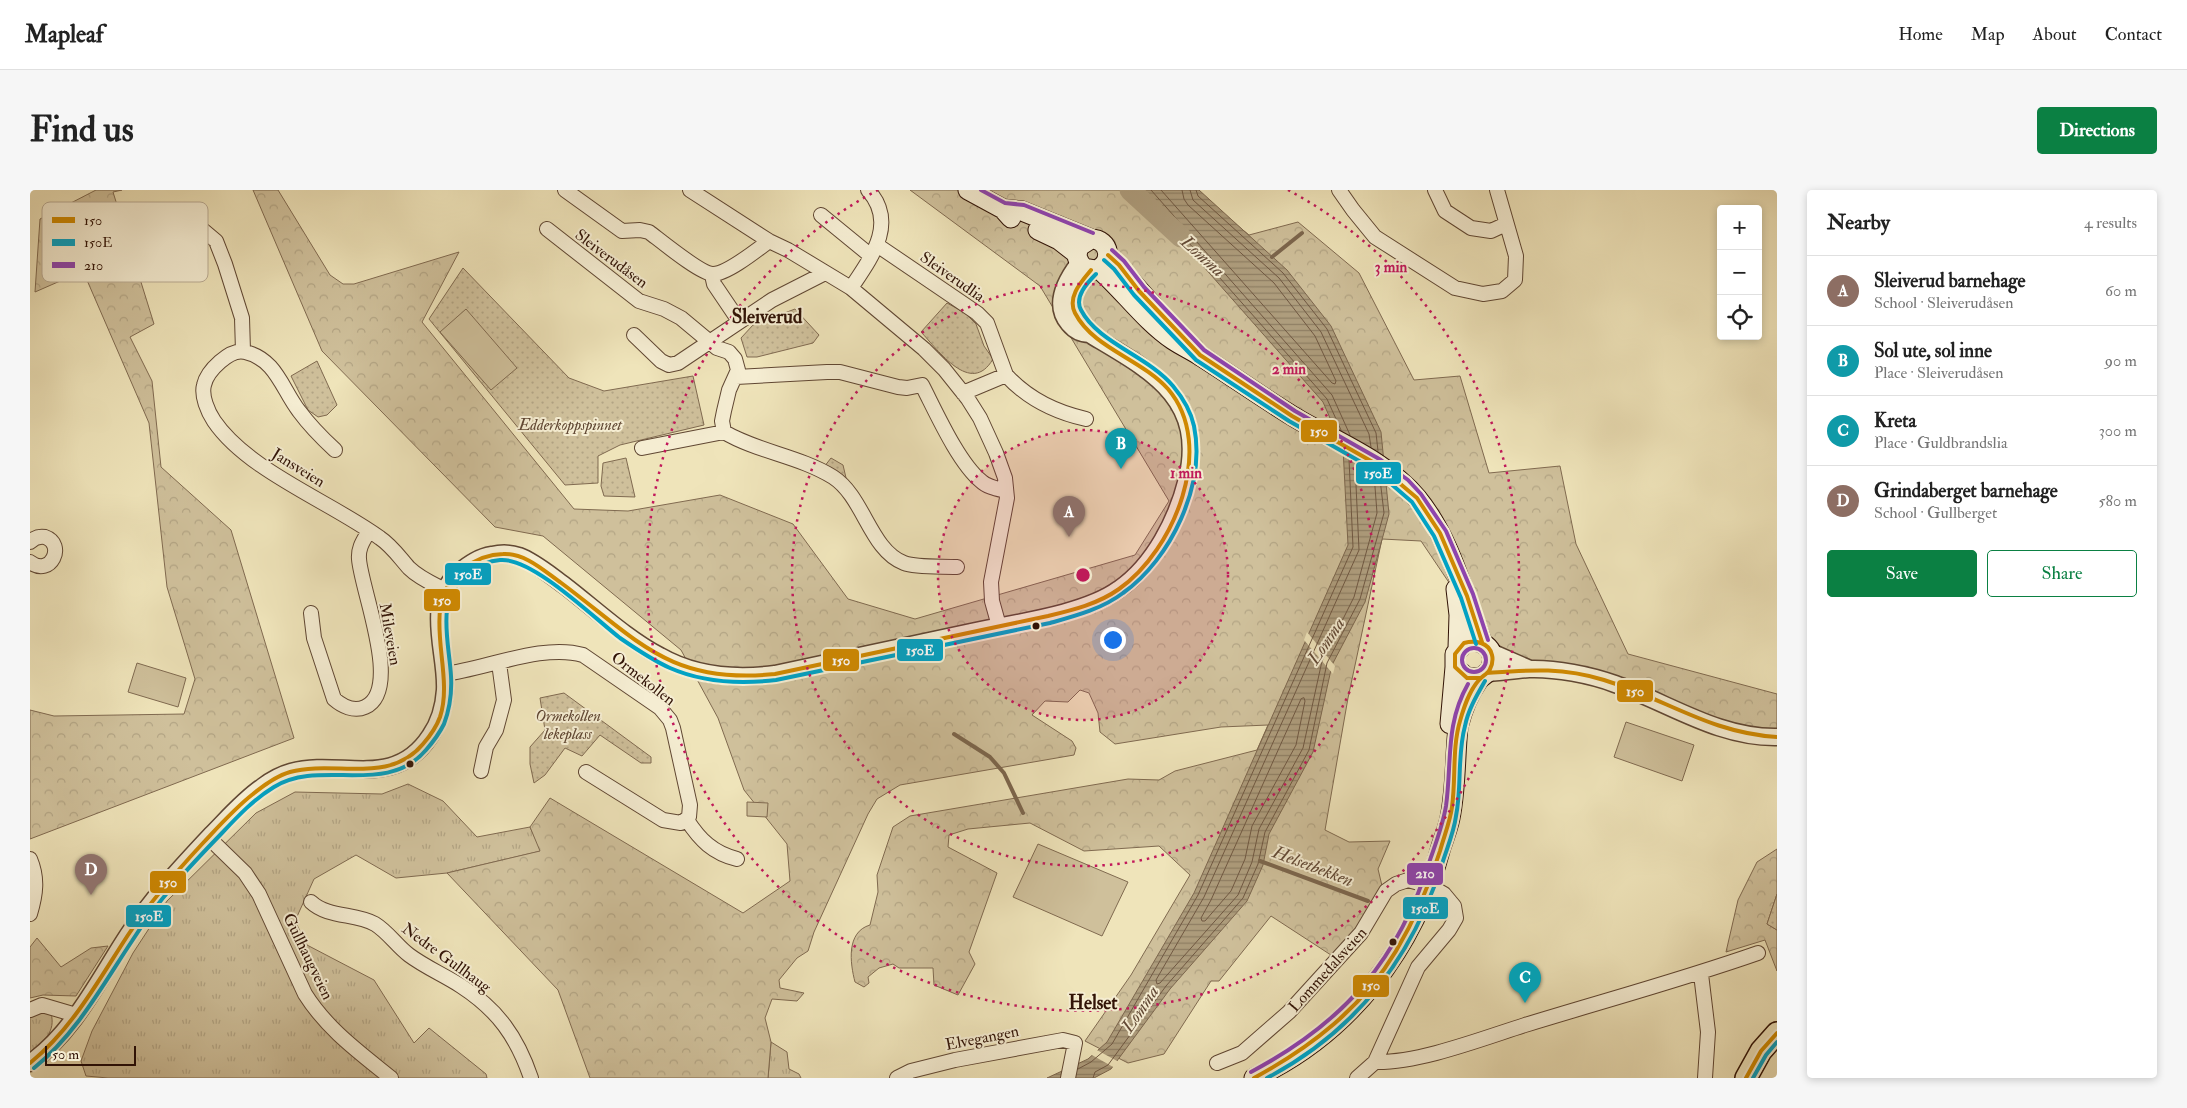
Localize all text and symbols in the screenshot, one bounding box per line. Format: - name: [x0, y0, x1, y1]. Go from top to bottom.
- text: Mapleaf: [25, 19, 104, 50]
- text: Home: [1898, 23, 1943, 46]
- text: Map: [1971, 23, 2005, 46]
- text: About: [2033, 23, 2077, 46]
- text: Contact: [2105, 23, 2162, 46]
- button: Directions: [2037, 107, 2157, 154]
- text: Find us: [30, 108, 134, 152]
- legend: [42, 202, 208, 282]
- map controls: [1717, 205, 1762, 340]
- button: +: [1717, 205, 1762, 250]
- text: Nearby: [1827, 209, 1890, 236]
- text: 150: [84, 212, 102, 229]
- text: 4 results: [2084, 213, 2137, 233]
- street label: Sleiverudåsen: [571, 225, 652, 293]
- water label: Lomma: [1175, 230, 1230, 282]
- text: 150E: [84, 234, 112, 251]
- street label: Sleiverudlia: [916, 247, 989, 307]
- button: −: [1717, 250, 1762, 295]
- text: 210: [84, 257, 103, 274]
- text: 3 min: [1375, 258, 1407, 277]
- text: Sleiverud barnehage: [1874, 269, 2026, 293]
- text: A: [1838, 281, 1848, 301]
- text: 60 m: [2105, 281, 2137, 301]
- text: School · Sleiverudåsen: [1874, 293, 2013, 313]
- button: locate: [1717, 295, 1762, 340]
- district label: Sleiverud: [732, 305, 803, 329]
- text: Sol ute, sol inne: [1874, 339, 1992, 363]
- text: B: [1838, 351, 1848, 371]
- text: 90 m: [2105, 351, 2137, 371]
- text: 2 min: [1272, 360, 1306, 379]
- text: Place · Sleiverudåsen: [1874, 363, 2003, 383]
- text: Kreta: [1874, 409, 1916, 433]
- park label: Edderkoppspinnet: [517, 415, 623, 435]
- line badge: 150: [1300, 419, 1338, 443]
- text: C: [1837, 421, 1849, 441]
- text: 300 m: [2099, 421, 2137, 441]
- text: 150: [1310, 423, 1328, 440]
- pin: B: [1105, 428, 1137, 469]
- text: Place · Guldbrandslia: [1874, 433, 2007, 453]
- street label: Jansveien: [267, 443, 329, 493]
- line badge: 150E: [1355, 461, 1402, 485]
- text: 1 min: [1170, 464, 1202, 483]
- text: 150E: [1364, 465, 1392, 482]
- text: Grindaberget barnehage: [1874, 479, 2058, 503]
- text: D: [1836, 491, 1850, 511]
- text: 580 m: [2098, 491, 2137, 511]
- pin: A: [1053, 496, 1085, 537]
- text: School · Gullberget: [1874, 503, 1997, 523]
- button: Save: [1827, 550, 1977, 597]
- button: Share: [1987, 550, 2137, 597]
- line badge: 150E: [444, 562, 492, 586]
- text: 150E: [454, 566, 482, 583]
- centre of rings: [1074, 566, 1092, 584]
- line badge: 150: [423, 588, 461, 612]
- text: 150: [433, 592, 451, 609]
- street label: Mileveien: [375, 601, 405, 667]
- water label: Lomma: [1302, 613, 1350, 670]
- unlabelled marker: [1031, 621, 1041, 631]
- your location: [1100, 627, 1126, 653]
- line badge: 150E: [896, 638, 944, 662]
- text: 150E: [906, 642, 934, 659]
- street label: Ormekollen: [607, 647, 680, 710]
- line badge: 150: [822, 648, 860, 672]
- text: 150: [832, 652, 850, 669]
- line badge: 150: [1616, 679, 1654, 703]
- text: 150: [1626, 683, 1644, 700]
- park label: Ormekollen lekeplass: [535, 706, 601, 744]
- unlabelled marker: [405, 759, 415, 769]
- water label: Helsetbekken: [1268, 840, 1356, 892]
- pin: D: [75, 854, 107, 895]
- line badge: 210: [1406, 862, 1444, 886]
- text: 210: [1415, 865, 1435, 882]
- line badge: 150: [149, 870, 187, 894]
- text: 150: [159, 874, 177, 891]
- line badge: 150E: [1402, 896, 1449, 920]
- text: 150E: [1411, 900, 1439, 917]
- line badge: 150E: [125, 904, 172, 928]
- text: 150E: [135, 908, 163, 925]
- street label: Gullhaugveien: [279, 910, 338, 1003]
- street label: Nedre Gullhaug: [398, 919, 496, 998]
- street label: Lommedalsveien: [1284, 923, 1371, 1016]
- unlabelled marker: [1388, 937, 1398, 947]
- pin: C: [1509, 962, 1541, 1003]
- line badge: 150: [1352, 974, 1390, 998]
- text: 150: [1362, 977, 1380, 994]
- water label: Lomma: [1116, 981, 1164, 1038]
- district label: Helset: [1069, 991, 1118, 1015]
- street label: Elvegangen: [944, 1021, 1021, 1055]
- scale bar: [45, 1043, 136, 1066]
- text: 50 m: [52, 1046, 79, 1063]

